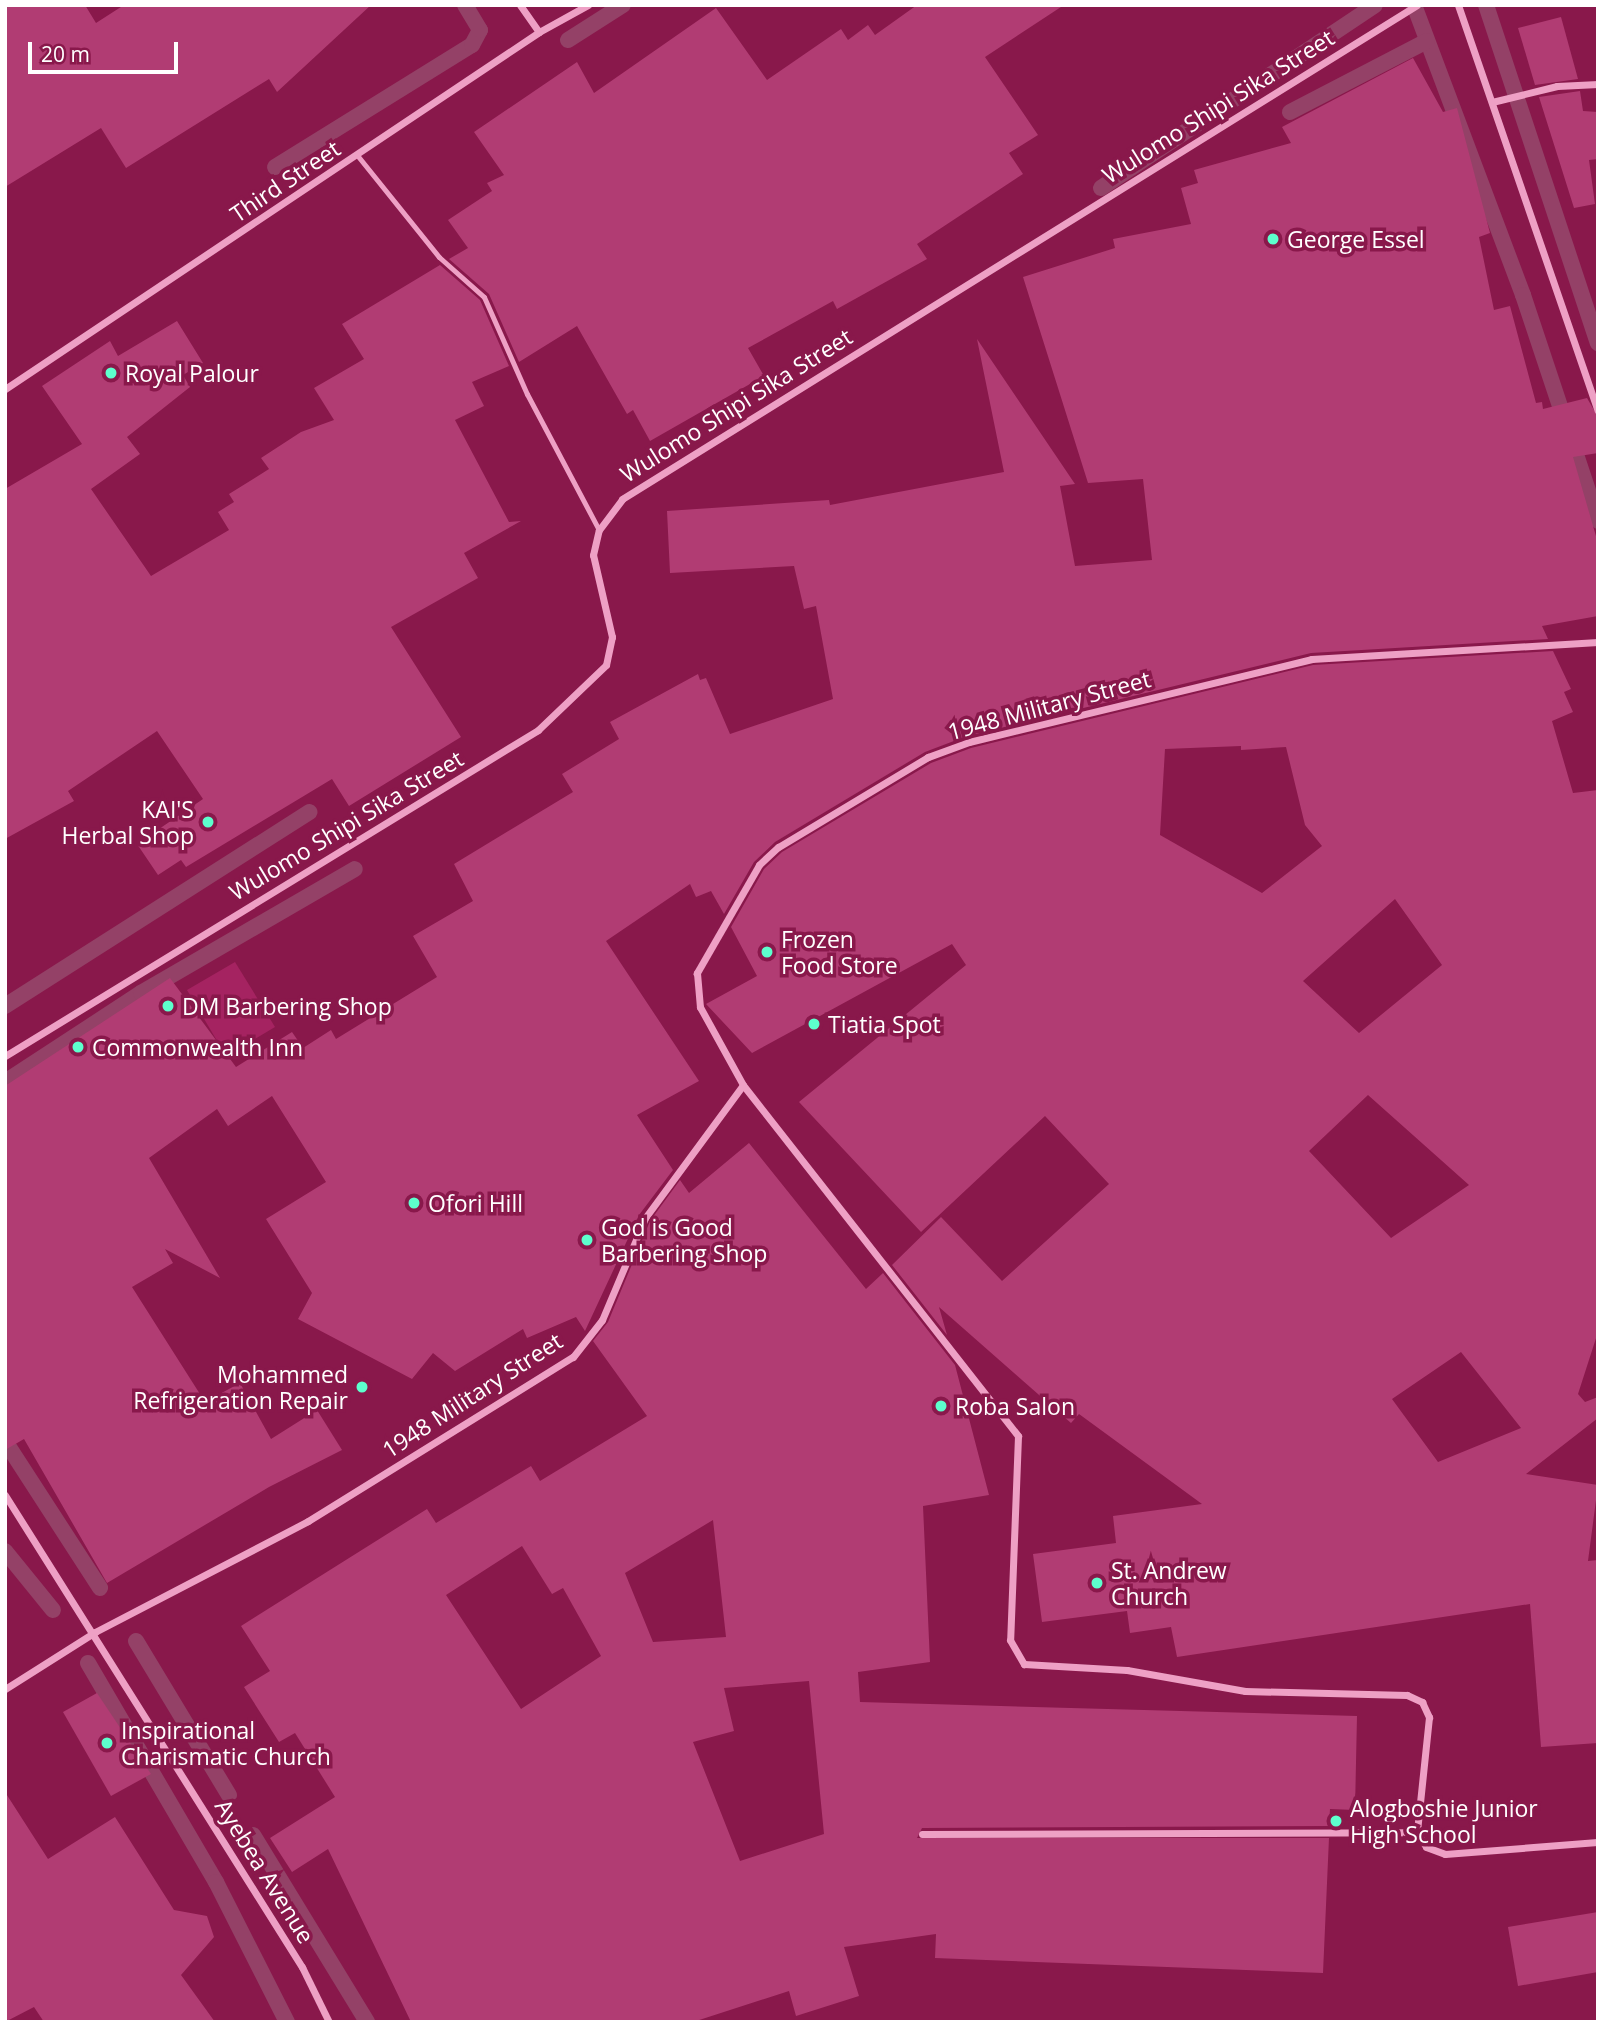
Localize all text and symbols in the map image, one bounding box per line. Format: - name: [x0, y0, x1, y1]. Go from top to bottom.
- street label: Wulomo Shipi Sika Street: [1097, 23, 1339, 189]
- scale bar: [32, 28, 182, 72]
- text: 20 m: [41, 40, 90, 68]
- street label: Third Street: [225, 134, 345, 228]
- place label: George Essel: [1287, 225, 1425, 253]
- marker: George Essel: [1265, 231, 1281, 247]
- street label: Wulomo Shipi Sika Street: [615, 322, 857, 488]
- place label: Royal Palour: [125, 359, 259, 387]
- marker: Royal Palour: [103, 365, 119, 381]
- street label: 1948 Military Street: [945, 665, 1153, 745]
- street label: Wulomo Shipi Sika Street: [224, 744, 468, 906]
- place label: KAI'S Herbal Shop: [61, 795, 194, 849]
- marker: KAI'S Herbal Shop: [200, 814, 216, 830]
- place label: Frozen Food Store: [781, 925, 898, 979]
- marker: Frozen Food Store: [759, 944, 775, 960]
- place label: DM Barbering Shop: [182, 992, 392, 1020]
- marker: DM Barbering Shop: [160, 998, 176, 1014]
- place label: Tiatia Spot: [828, 1010, 941, 1038]
- marker: Tiatia Spot: [806, 1016, 822, 1032]
- place label: Commonwealth Inn: [92, 1033, 303, 1061]
- marker: Commonwealth Inn: [70, 1039, 86, 1055]
- place label: Ofori Hill: [428, 1189, 523, 1217]
- marker: Ofori Hill: [406, 1195, 422, 1211]
- place label: God is Good Barbering Shop: [601, 1213, 767, 1267]
- marker: God is Good Barbering Shop: [579, 1232, 595, 1248]
- street label: 1948 Military Street: [377, 1327, 567, 1463]
- place label: Mohammed Refrigeration Repair: [133, 1360, 348, 1414]
- marker: Mohammed Refrigeration Repair: [354, 1379, 370, 1395]
- place label: Roba Salon: [955, 1392, 1075, 1420]
- marker: Roba Salon: [933, 1398, 949, 1414]
- place label: St. Andrew Church: [1111, 1556, 1227, 1610]
- marker: St. Andrew Church: [1089, 1575, 1105, 1591]
- place label: Inspirational Charismatic Church: [121, 1716, 331, 1770]
- marker: Inspirational Charismatic Church: [99, 1735, 115, 1751]
- street label: Ayebea Avenue: [210, 1794, 320, 1948]
- place label: Alogboshie Junior High School: [1350, 1794, 1538, 1848]
- marker: Alogboshie Junior High School: [1328, 1813, 1344, 1829]

